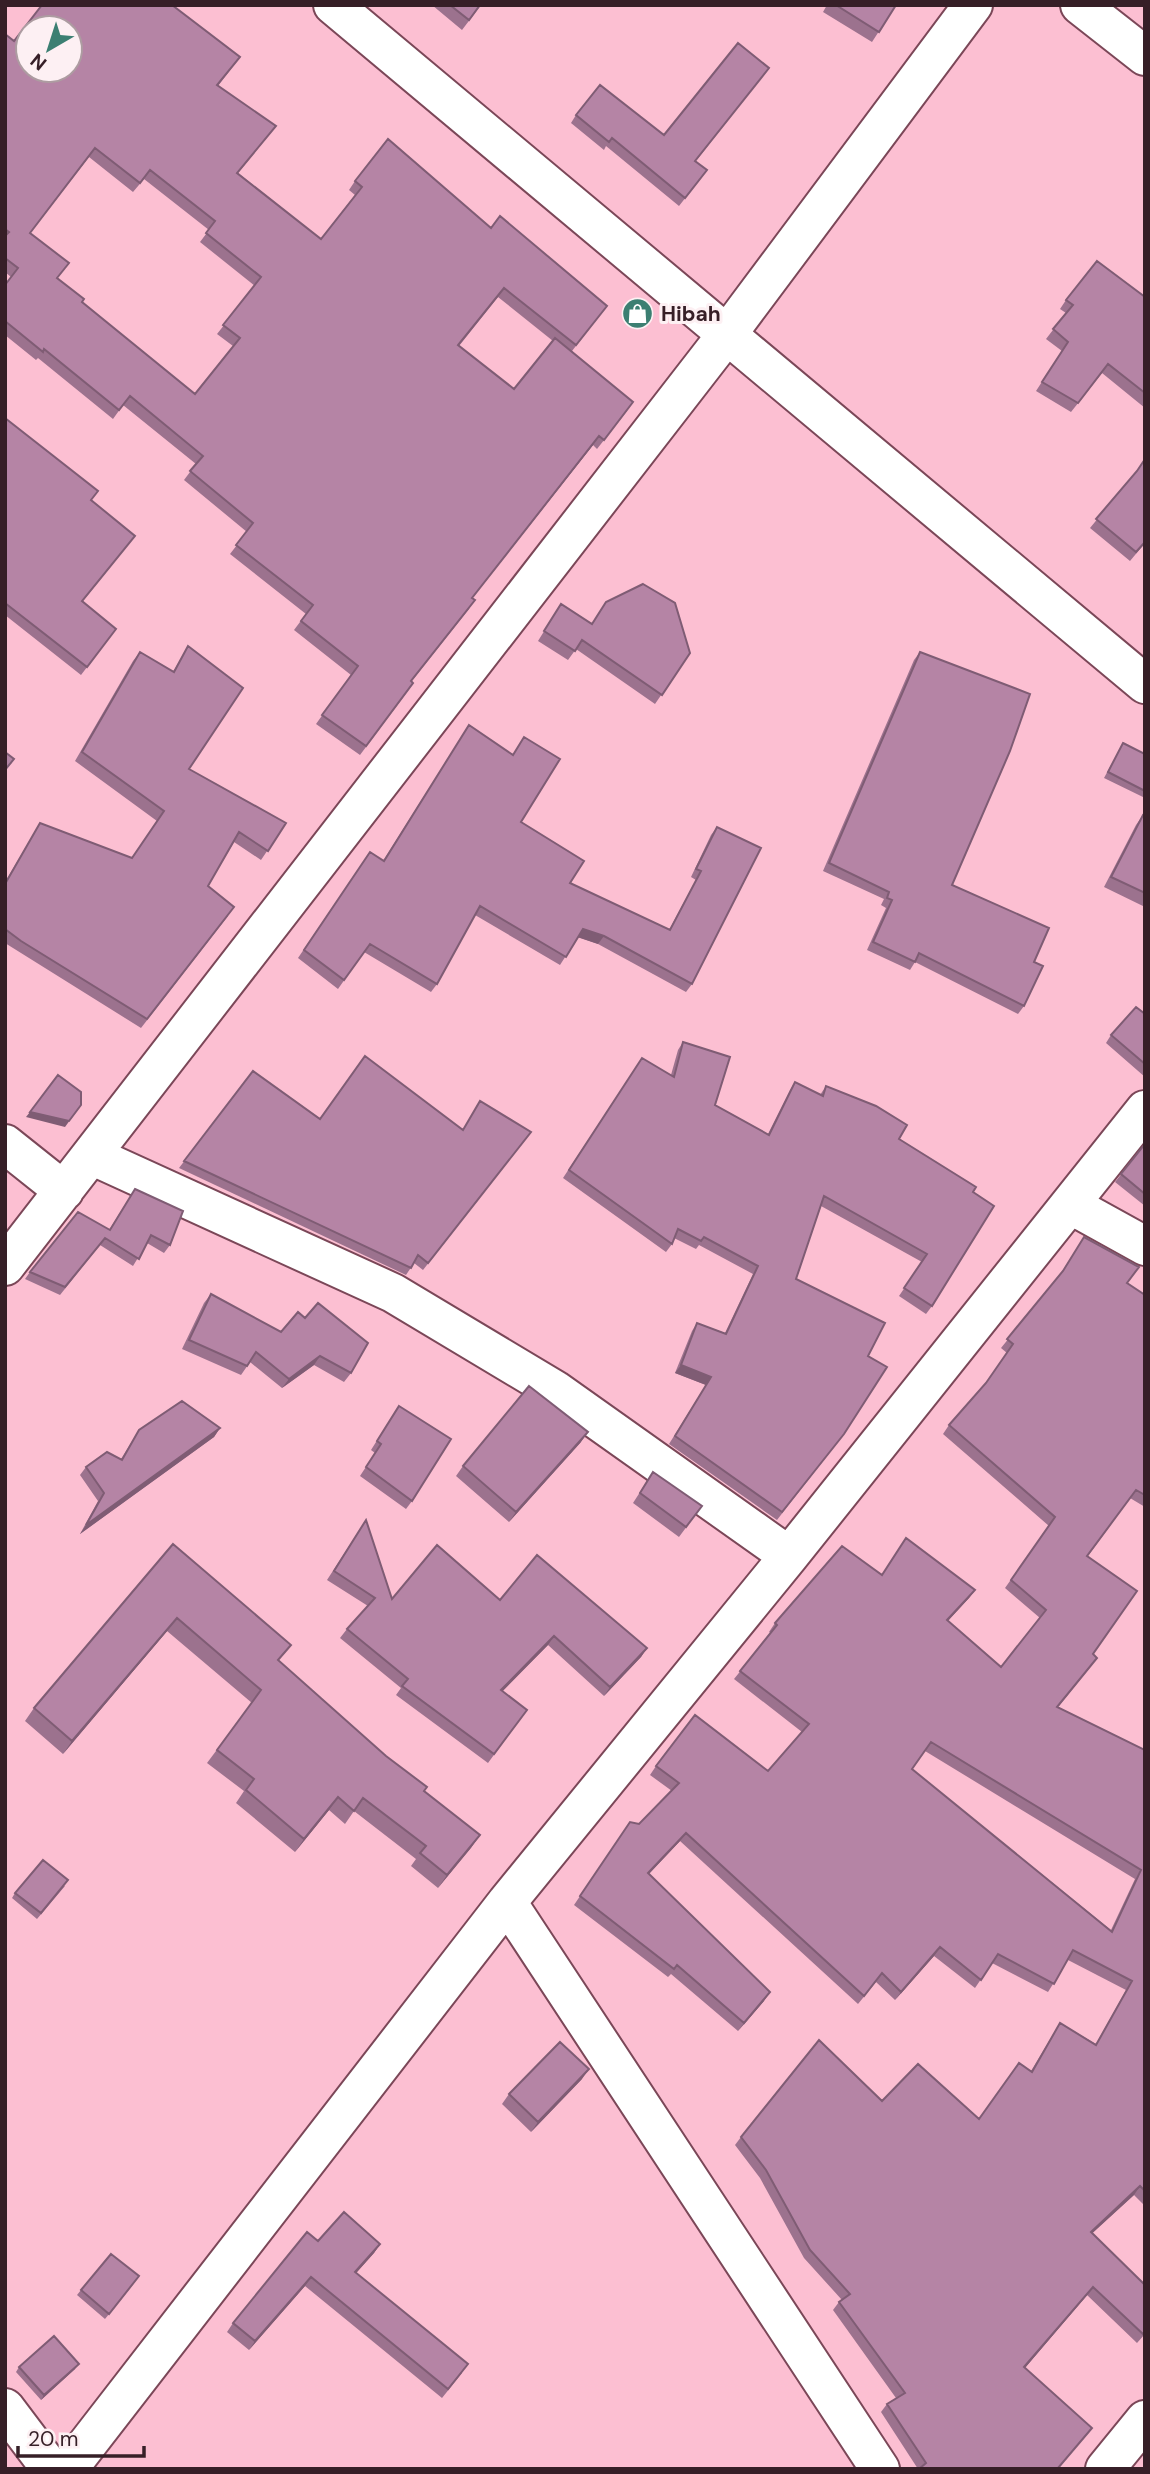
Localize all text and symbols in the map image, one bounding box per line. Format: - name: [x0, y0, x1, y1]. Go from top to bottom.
- north arrow: [14, 14, 84, 84]
- text: N: [25, 48, 52, 76]
- shop icon: Hibah: [621, 297, 655, 331]
- place label: Hibah: [661, 300, 721, 328]
- scale bar: [18, 2414, 144, 2458]
- text: 20 m: [28, 2425, 79, 2453]

